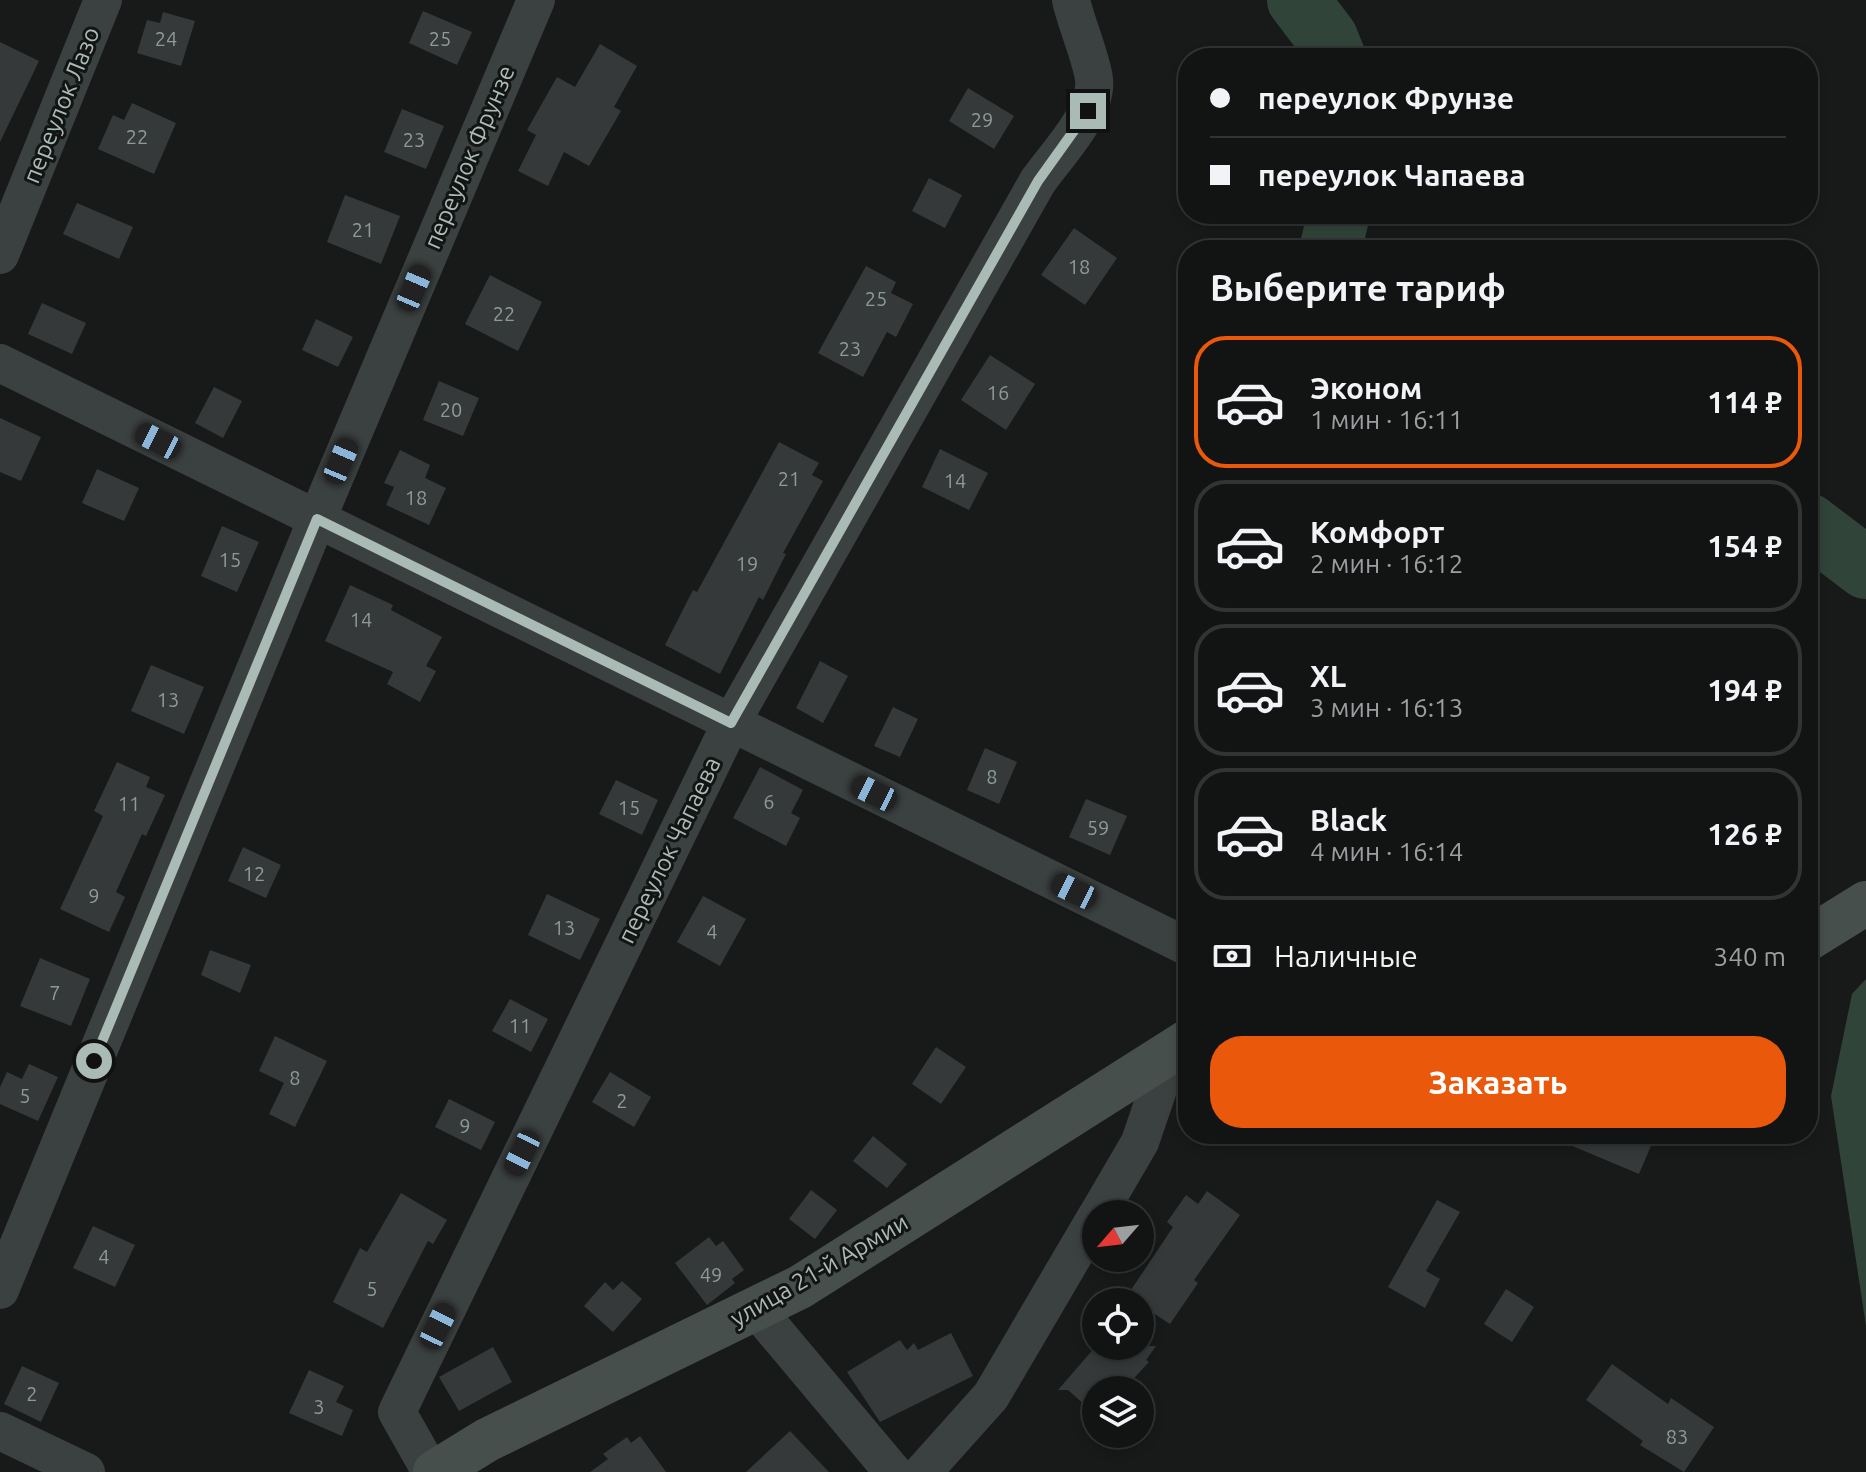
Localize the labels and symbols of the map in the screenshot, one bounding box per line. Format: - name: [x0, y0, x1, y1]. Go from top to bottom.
- street label: переулок Лазо: [17, 23, 105, 187]
- house number: 24: [155, 27, 177, 50]
- house number: 25: [429, 27, 451, 50]
- street label: переулок Фрунзе: [418, 61, 520, 253]
- route end: [1070, 93, 1106, 129]
- house number: 29: [971, 108, 993, 131]
- house number: 22: [126, 125, 148, 148]
- house number: 23: [403, 128, 425, 151]
- house number: 21: [352, 218, 374, 241]
- house number: 18: [1068, 255, 1090, 278]
- car: [394, 261, 434, 315]
- house number: 25: [865, 287, 887, 310]
- house number: 22: [493, 302, 515, 325]
- house number: 23: [839, 337, 861, 360]
- house number: 16: [987, 381, 1009, 404]
- house number: 20: [440, 398, 462, 421]
- car: [131, 419, 185, 463]
- car: [321, 434, 361, 488]
- house number: 21: [778, 467, 800, 490]
- house number: 14: [944, 469, 966, 492]
- house number: 18: [405, 486, 427, 509]
- house number: 15: [219, 548, 241, 571]
- house number: 19: [736, 552, 758, 575]
- house number: 14: [350, 608, 372, 631]
- house number: 13: [157, 688, 179, 711]
- street label: переулок Чапаева: [612, 753, 726, 947]
- house number: 8: [986, 765, 998, 788]
- car: [847, 772, 901, 814]
- house number: 6: [763, 790, 775, 813]
- house number: 11: [118, 792, 140, 815]
- house number: 15: [618, 796, 640, 819]
- house number: 59: [1087, 816, 1109, 839]
- house number: 12: [243, 862, 265, 885]
- car: [1047, 870, 1101, 912]
- house number: 9: [88, 884, 100, 907]
- house number: 13: [553, 916, 575, 939]
- house number: 4: [706, 920, 718, 943]
- house number: 7: [49, 981, 61, 1004]
- house number: 11: [509, 1014, 531, 1037]
- route start: [76, 1043, 112, 1079]
- house number: 8: [289, 1066, 301, 1089]
- house number: 5: [19, 1084, 31, 1107]
- house number: 2: [616, 1089, 628, 1112]
- house number: 9: [459, 1114, 471, 1137]
- car: [501, 1126, 543, 1180]
- north arrow: [1082, 1200, 1154, 1272]
- street label: улица 21-й Армии: [725, 1208, 913, 1332]
- house number: 4: [98, 1245, 110, 1268]
- house number: 49: [700, 1263, 722, 1286]
- house number: 5: [366, 1277, 378, 1300]
- car: [417, 1299, 459, 1353]
- house number: 2: [26, 1382, 38, 1405]
- house number: 3: [313, 1395, 325, 1418]
- house number: 83: [1666, 1425, 1688, 1448]

